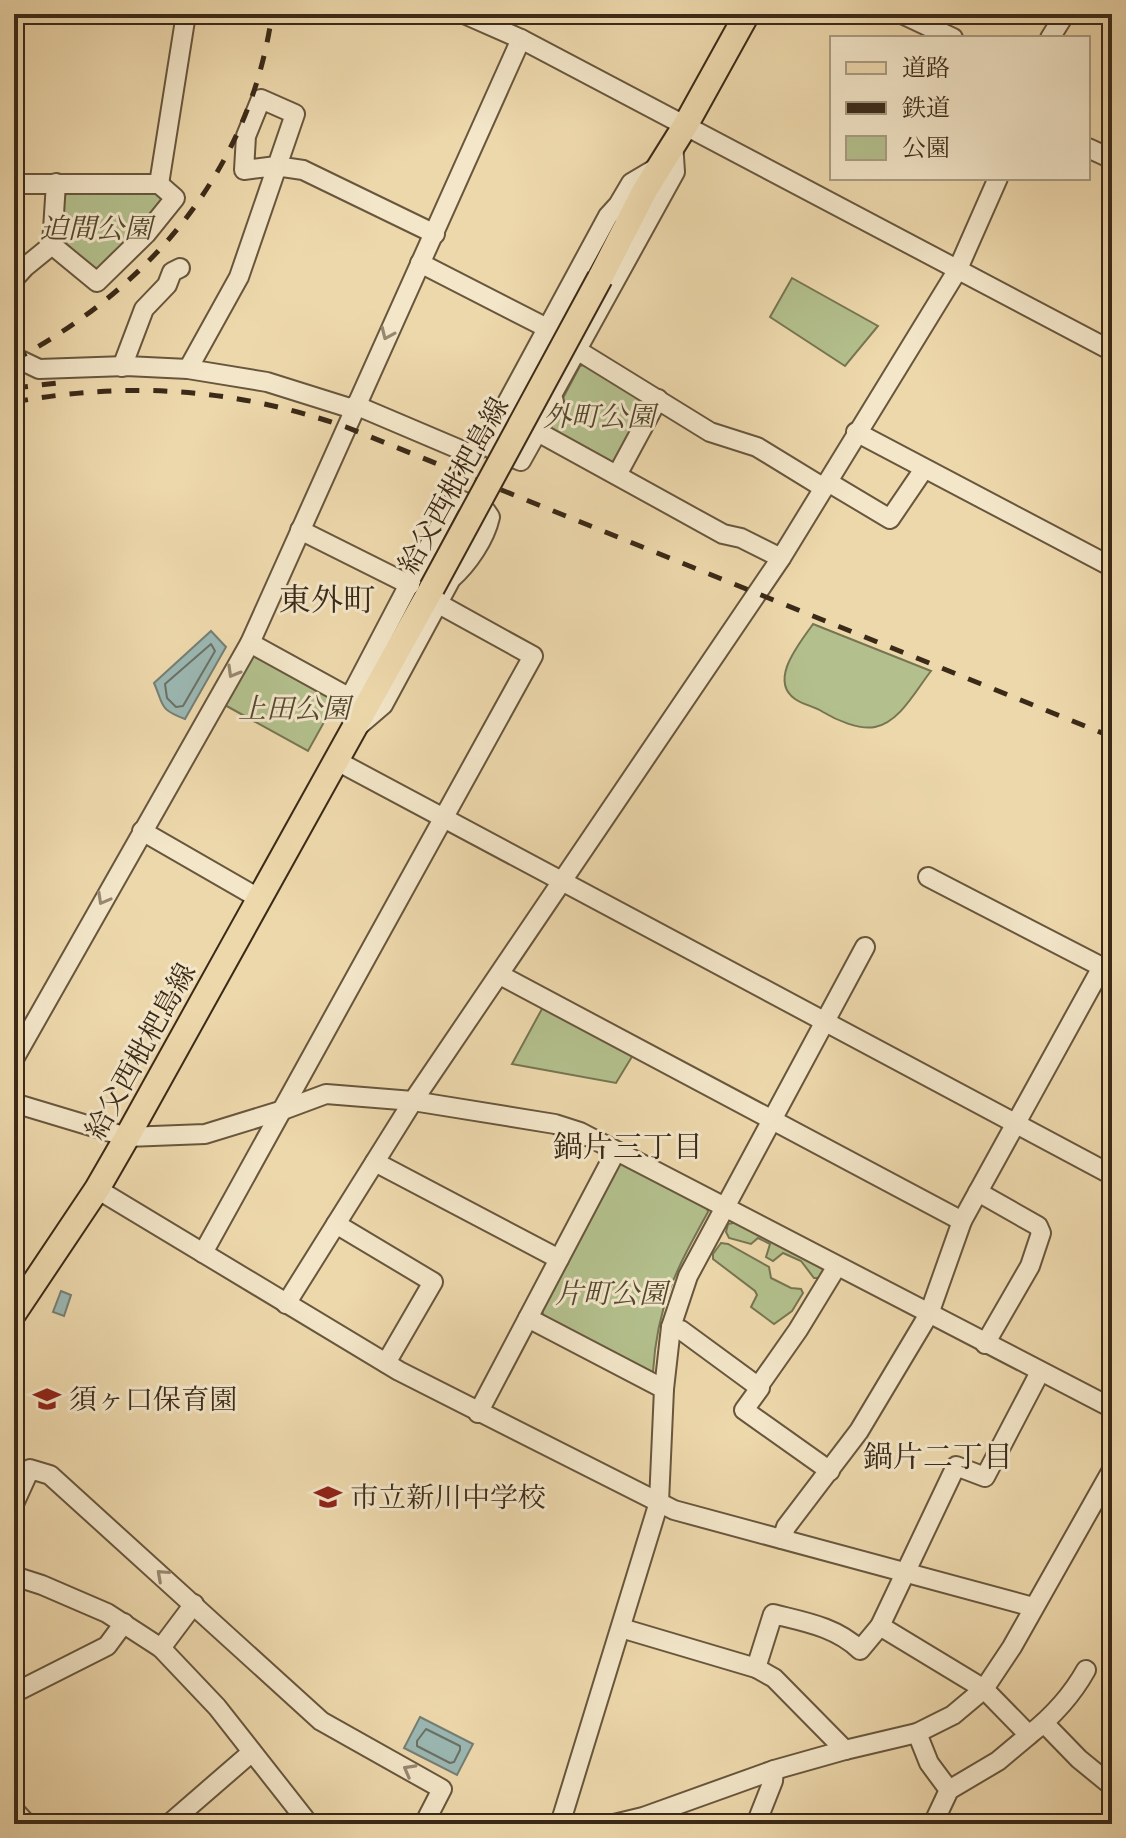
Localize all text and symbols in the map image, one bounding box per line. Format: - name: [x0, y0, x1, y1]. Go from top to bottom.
- legend: [830, 36, 1090, 180]
- text: 道路: [902, 55, 950, 82]
- text: 鉄道: [902, 95, 950, 122]
- text: 公園: [902, 136, 950, 162]
- park label: 迫間公園: [40, 214, 156, 245]
- one-way arrow: [381, 325, 397, 340]
- street label: 給父西枇杷島線: [393, 392, 515, 579]
- park label: 外町公園: [543, 402, 659, 433]
- district label: 東外町: [279, 583, 375, 619]
- one-way arrow: [227, 663, 243, 678]
- park label: 上田公園: [238, 694, 354, 725]
- one-way arrow: [98, 891, 113, 905]
- street label: 給父西枇杷島線: [80, 958, 202, 1145]
- district label: 鍋片三丁目: [553, 1131, 703, 1164]
- park label: 片町公園: [555, 1279, 671, 1310]
- school or university icon: 須ヶ口保育園: [32, 1384, 62, 1414]
- place label: 須ヶ口保育園: [69, 1385, 237, 1416]
- district label: 鍋片二丁目: [863, 1441, 1013, 1474]
- school or university icon: 市立新川中学校: [313, 1482, 343, 1512]
- place label: 市立新川中学校: [350, 1483, 546, 1514]
- one-way arrow: [157, 1570, 172, 1585]
- one-way arrow: [403, 1764, 417, 1780]

